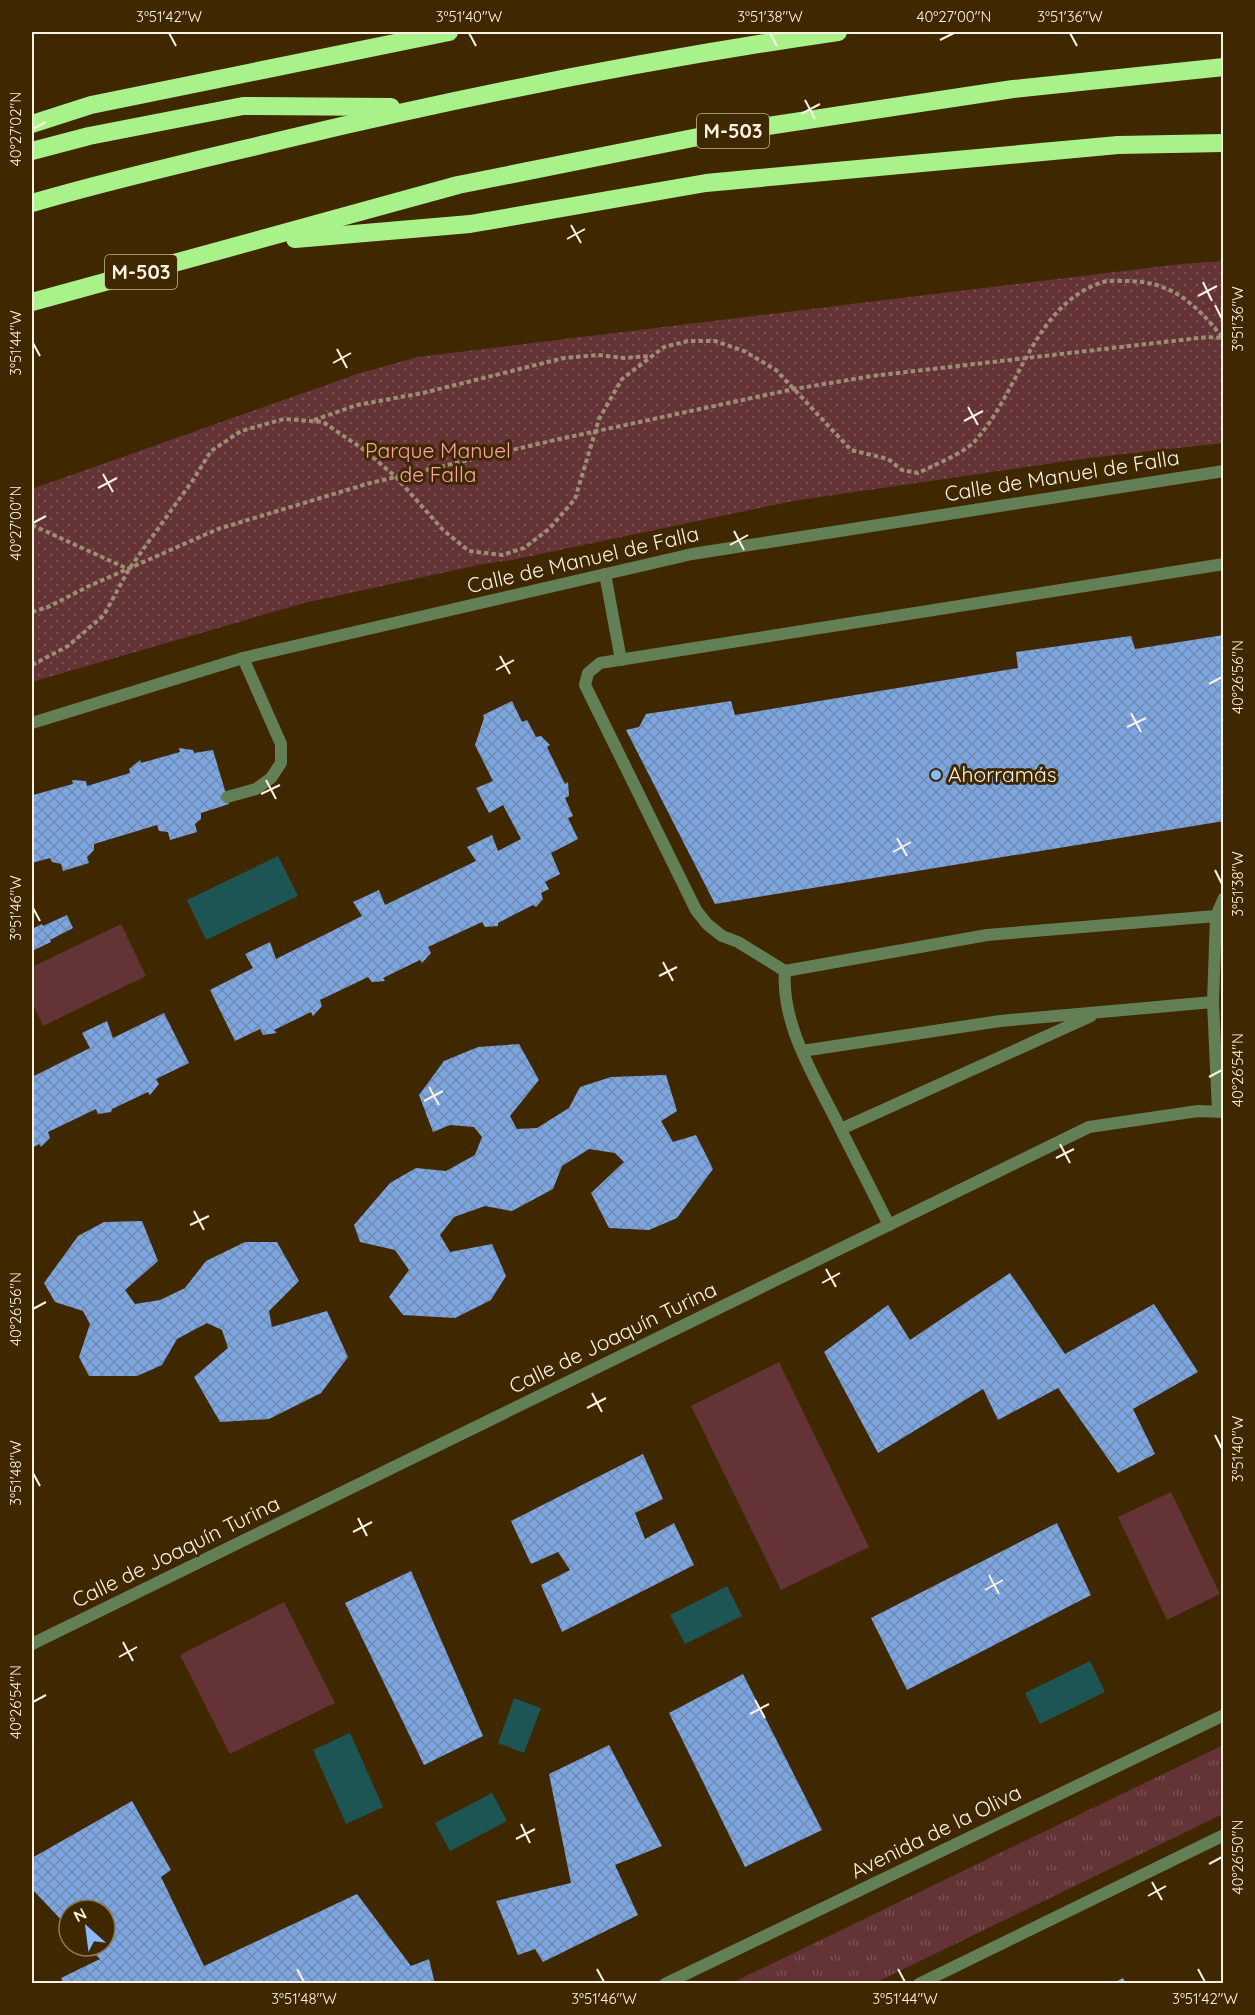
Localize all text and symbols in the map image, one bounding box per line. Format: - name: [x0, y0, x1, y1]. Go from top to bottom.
- text: 3°51'42"W: [136, 7, 202, 26]
- text: 3°51'40"W: [436, 7, 503, 26]
- text: 3°51'38"W: [737, 7, 803, 26]
- text: 40°27'00"N: [917, 7, 991, 26]
- text: 3°51'36"W: [1037, 7, 1103, 26]
- text: 40°27'02"N: [6, 92, 25, 166]
- road number: M-503: [697, 114, 769, 148]
- road number: M-503: [105, 255, 177, 289]
- text: 3°51'36"W: [1228, 286, 1247, 352]
- text: 3°51'44"W: [6, 310, 25, 376]
- park label: Parque Manuel de Falla: [365, 437, 511, 487]
- street label: Calle de Manuel de Falla: [943, 444, 1181, 506]
- text: 40°27'00"N: [6, 486, 25, 560]
- street label: Calle de Manuel de Falla: [464, 520, 701, 598]
- text: 40°26'56"N: [1228, 640, 1247, 714]
- place label: Ahorramás: [948, 761, 1057, 787]
- marker: Ahorramás: [929, 768, 943, 782]
- text: 3°51'38"W: [1228, 851, 1247, 917]
- text: 3°51'46"W: [6, 875, 25, 941]
- text: 40°26'54"N: [1228, 1033, 1247, 1107]
- text: 40°26'56"N: [6, 1272, 25, 1346]
- street label: Calle de Joaquín Turina: [504, 1275, 721, 1399]
- text: 3°51'40"W: [1228, 1415, 1247, 1482]
- text: 3°51'48"W: [6, 1440, 25, 1506]
- street label: Calle de Joaquín Turina: [67, 1489, 284, 1613]
- text: 40°26'54"N: [6, 1665, 25, 1739]
- street label: Avenida de la Oliva: [846, 1779, 1025, 1884]
- text: 40°26'50"N: [1228, 1820, 1247, 1894]
- north arrow: [57, 1898, 117, 1958]
- text: N: [70, 1903, 90, 1926]
- text: 3°51'48"W: [271, 1989, 337, 2008]
- text: 3°51'46"W: [571, 1989, 637, 2008]
- text: 3°51'44"W: [872, 1989, 938, 2008]
- text: 3°51'42"W: [1172, 1989, 1238, 2008]

